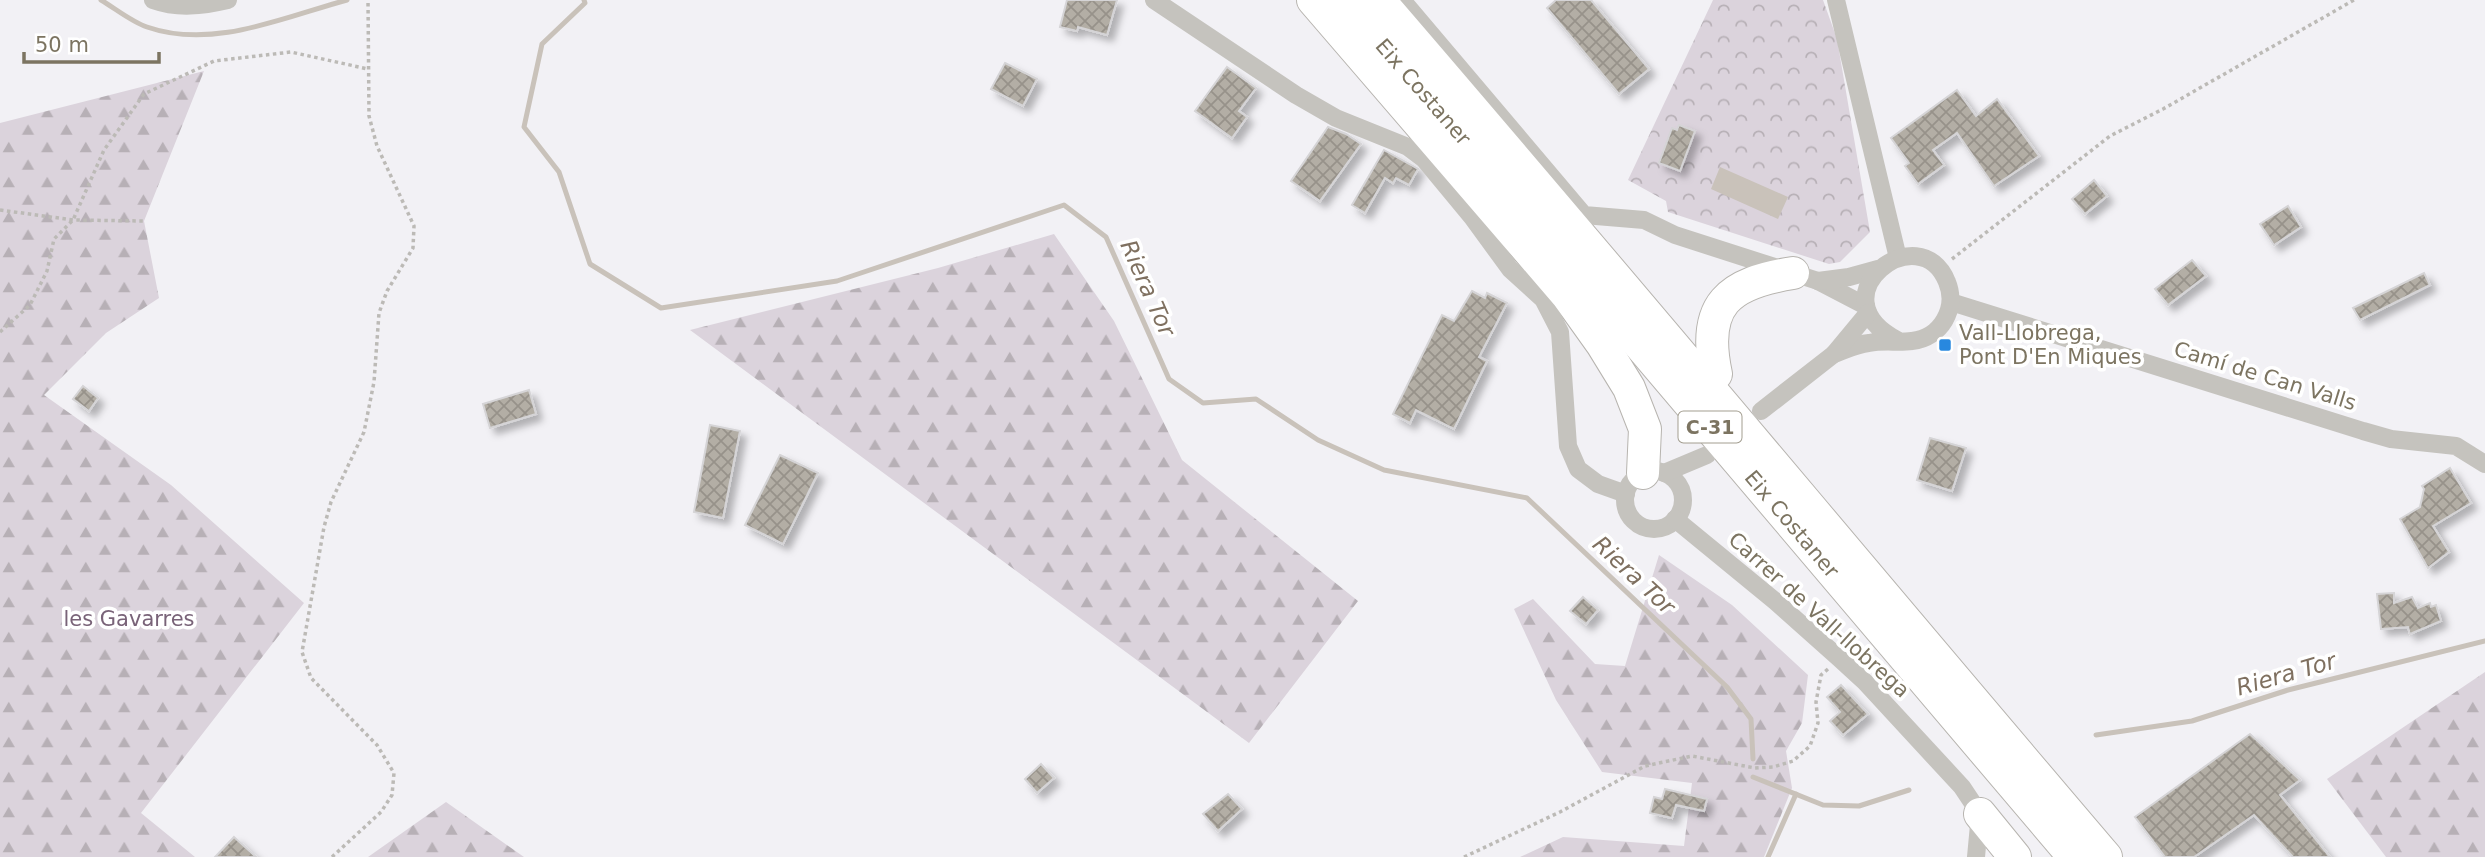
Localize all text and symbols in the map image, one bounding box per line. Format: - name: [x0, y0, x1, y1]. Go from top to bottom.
- scale bar: [24, 21, 159, 65]
- text: 50 m: [35, 33, 89, 57]
- street label: Eix Costaner: [1370, 34, 1476, 150]
- water label: Riera Tor: [1115, 236, 1181, 341]
- place label: Vall-Llobrega, Pont D'En Miques: [1959, 321, 2142, 369]
- marker: Vall-Llobrega, Pont D'En Miques: [1937, 337, 1953, 353]
- street label: Camí de Can Valls: [2171, 337, 2359, 415]
- road number: C-31: [1678, 412, 1742, 442]
- street label: Eix Costaner: [1740, 466, 1844, 583]
- street label: Carrer de Vall-llobrega: [1724, 527, 1914, 703]
- water label: Riera Tor: [1588, 531, 1681, 620]
- park label: les Gavarres: [63, 607, 195, 631]
- water label: Riera Tor: [2233, 647, 2340, 701]

